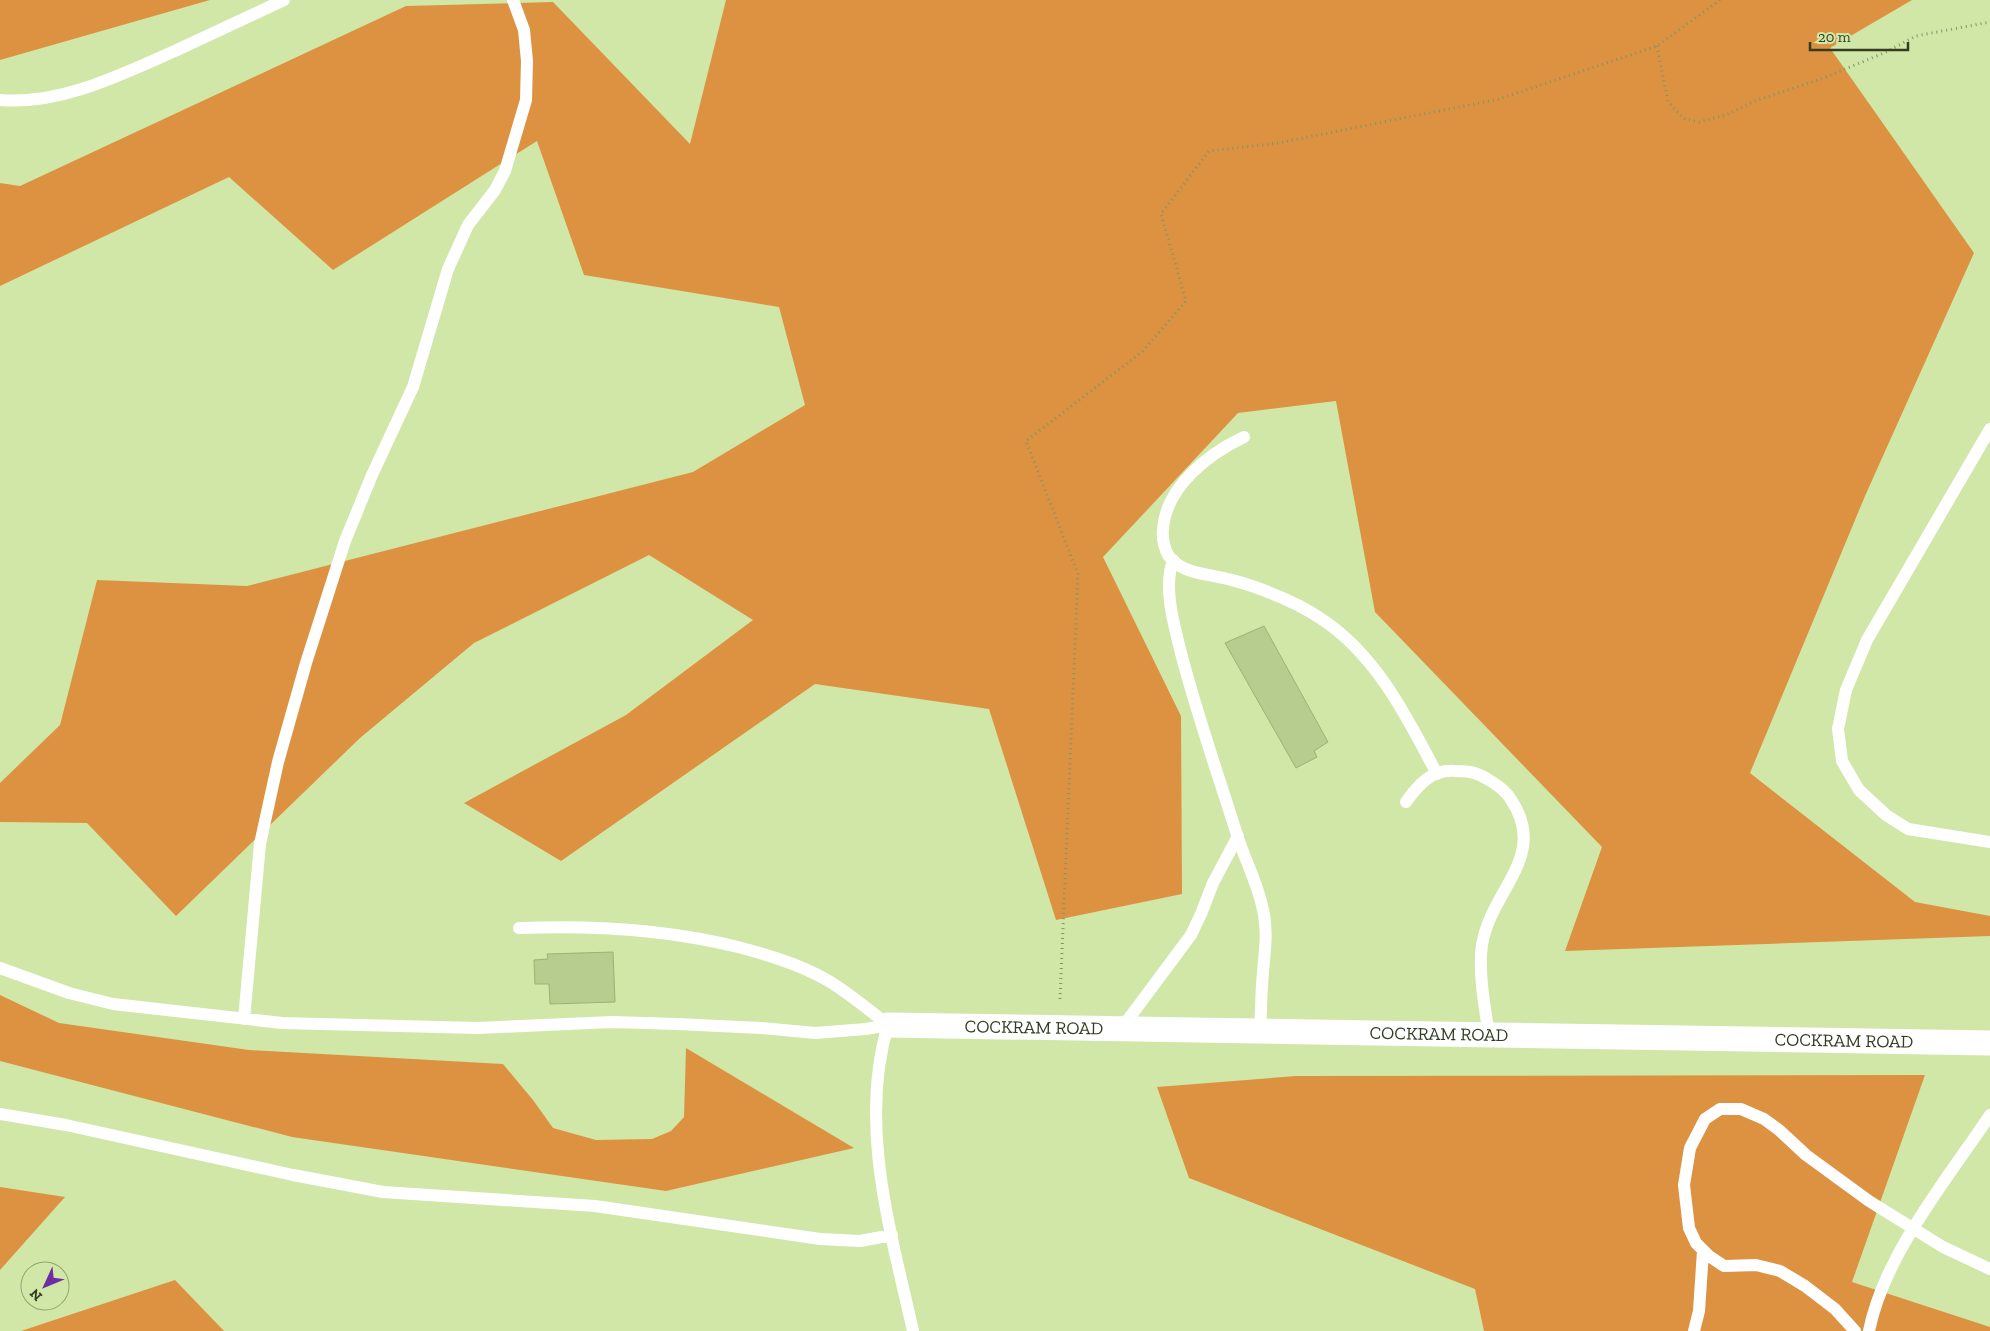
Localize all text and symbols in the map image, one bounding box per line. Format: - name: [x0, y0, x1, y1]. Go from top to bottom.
- scale bar: [1810, 20, 1908, 52]
- text: 20 m: [1818, 28, 1851, 46]
- street label: COCKRAM ROAD: [964, 1015, 1103, 1040]
- street label: COCKRAM ROAD: [1369, 1022, 1508, 1046]
- street label: COCKRAM ROAD: [1774, 1028, 1913, 1053]
- north arrow: [20, 1261, 70, 1311]
- text: N: [26, 1285, 46, 1304]

